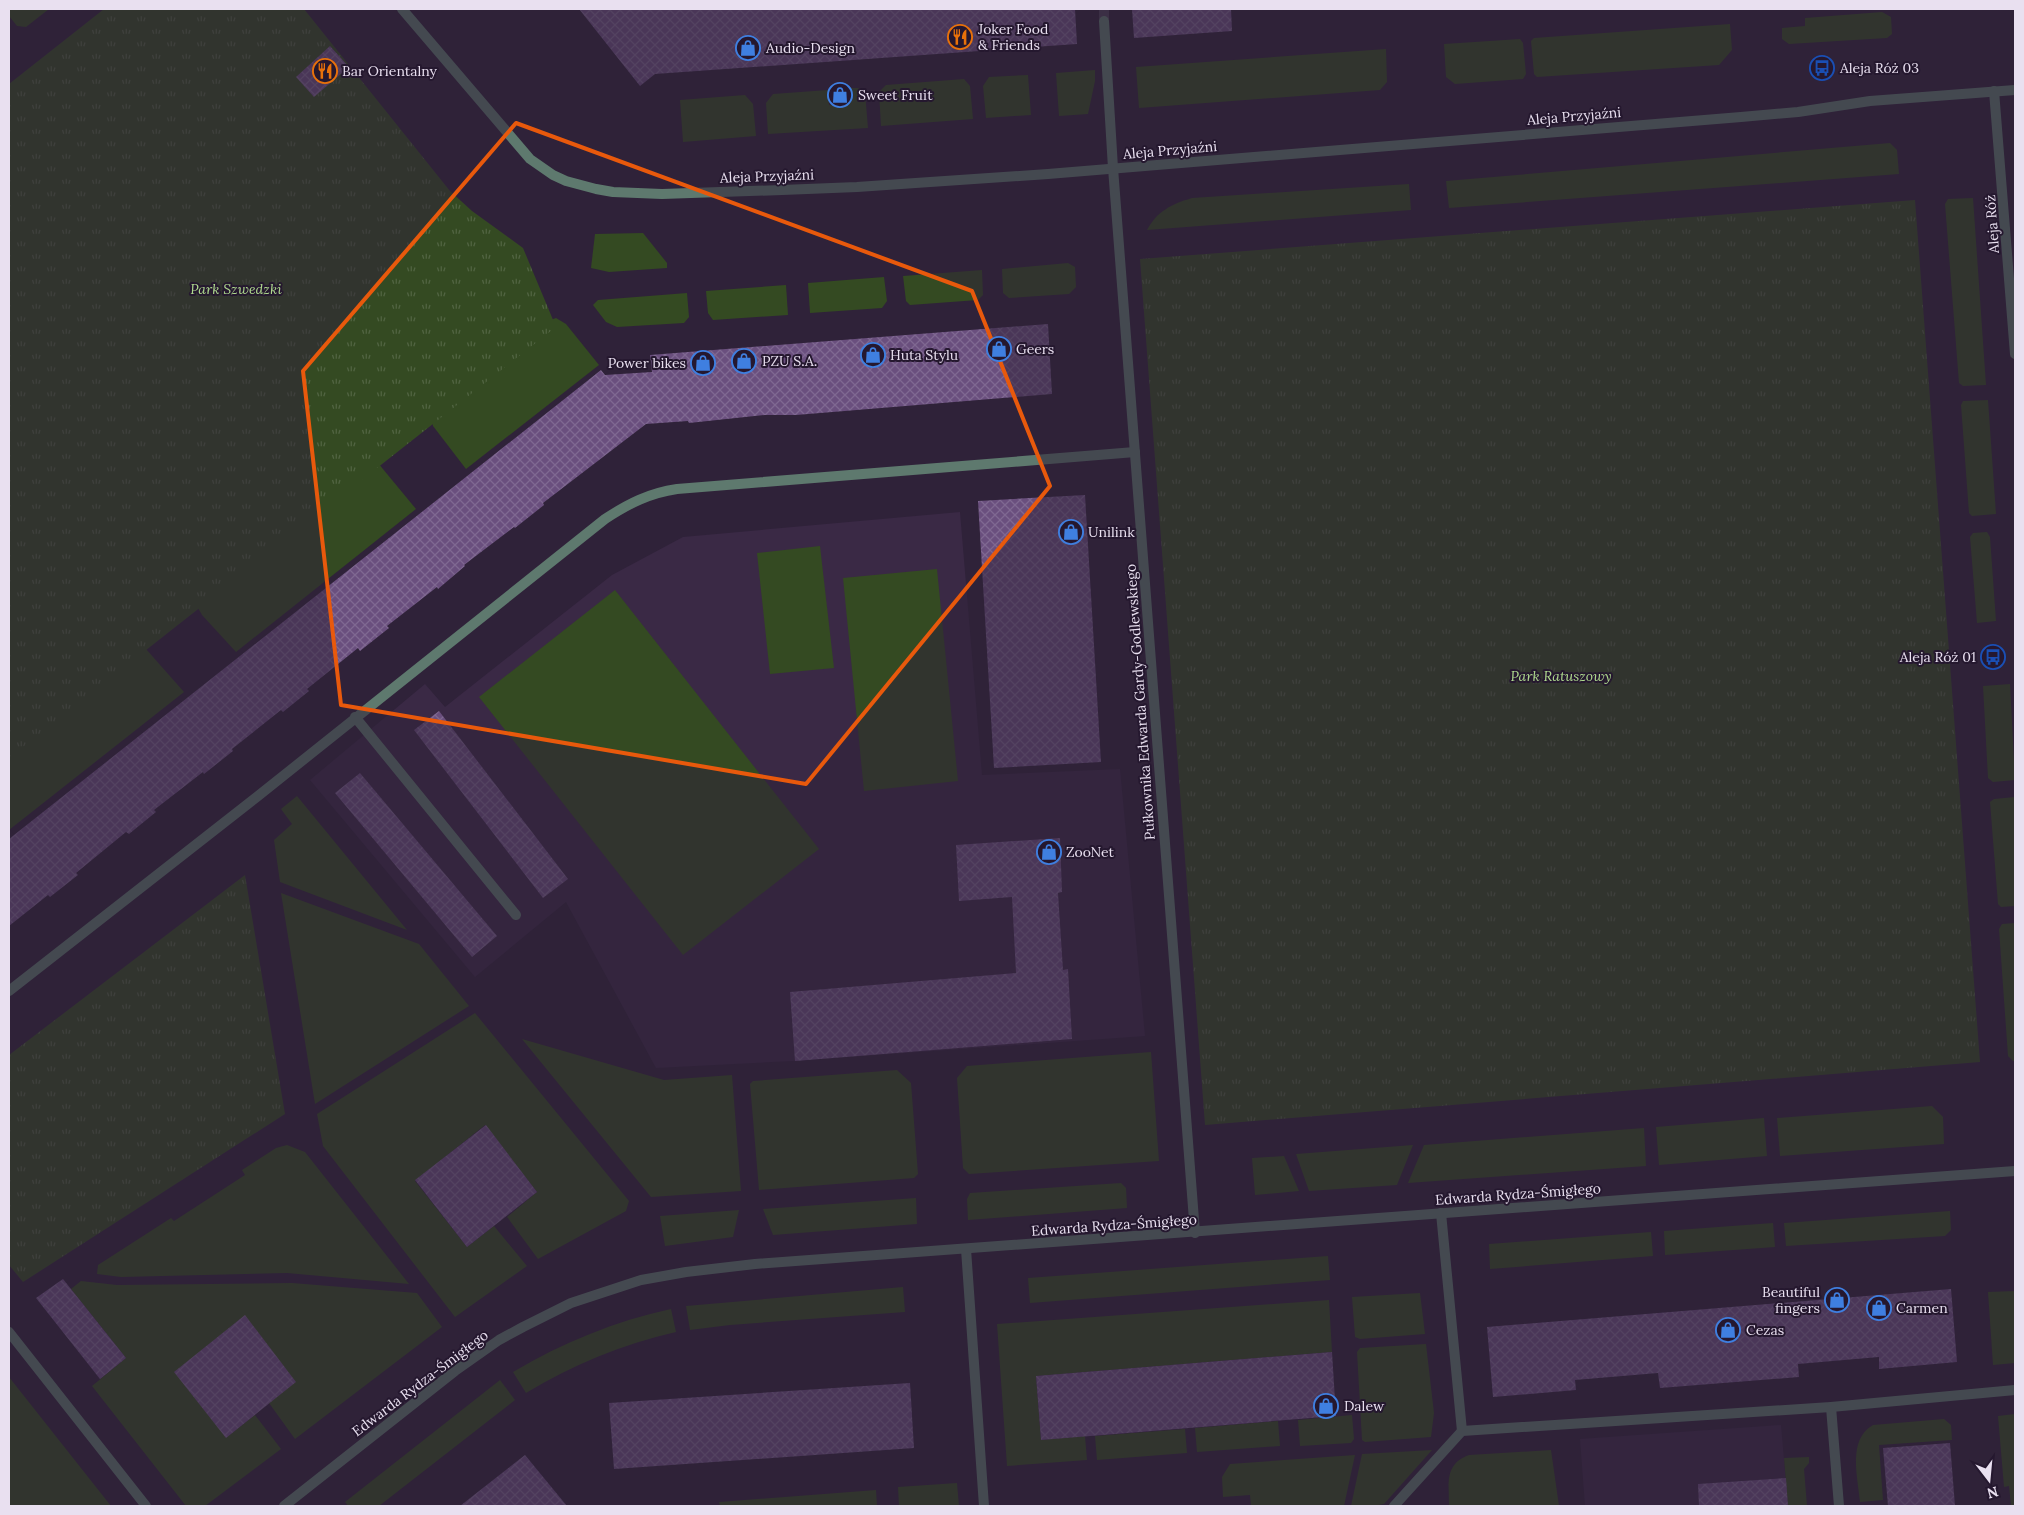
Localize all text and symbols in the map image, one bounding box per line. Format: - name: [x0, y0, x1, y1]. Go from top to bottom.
- place label: Joker Food & Friends: [977, 20, 1048, 54]
- restaurant icon: Joker Food & Friends: [947, 24, 973, 50]
- shop icon: Audio-Design: [735, 35, 761, 61]
- place label: Audio-Design: [765, 39, 855, 57]
- bus stop icon: Aleja Róż 03: [1809, 55, 1835, 81]
- restaurant icon: Bar Orientalny: [312, 58, 338, 84]
- place label: Aleja Róż 03: [1839, 59, 1919, 77]
- place label: Bar Orientalny: [342, 62, 438, 80]
- shop icon: Sweet Fruit: [827, 82, 853, 108]
- place label: Sweet Fruit: [858, 86, 933, 104]
- street label: Aleja Przyjaźni: [1525, 103, 1622, 129]
- street label: Aleja Przyjaźni: [1121, 137, 1218, 163]
- street label: Aleja Przyjaźni: [719, 165, 814, 187]
- street label: Aleja Róż: [1981, 194, 2003, 255]
- park label: Park Szwedzki: [190, 280, 282, 298]
- shop icon: Geers: [986, 336, 1012, 362]
- place label: Geers: [1016, 340, 1054, 358]
- shop icon: Huta Stylu: [860, 342, 886, 368]
- place label: Huta Stylu: [890, 346, 958, 364]
- shop icon: PZU S.A.: [731, 348, 757, 374]
- shop icon: Power bikes: [690, 350, 716, 376]
- place label: PZU S.A.: [762, 352, 817, 370]
- place label: Power bikes: [608, 354, 686, 372]
- shop icon: Unilink: [1058, 519, 1084, 545]
- place label: Unilink: [1088, 523, 1135, 541]
- street label: Pułkownika Edwarda Gardy-Godlewskiego: [1121, 563, 1159, 841]
- bus stop icon: Aleja Róż 01: [1980, 644, 2006, 670]
- place label: Aleja Róż 01: [1899, 648, 1976, 666]
- park label: Park Ratuszowy: [1510, 667, 1612, 685]
- shop icon: ZooNet: [1036, 839, 1062, 865]
- place label: ZooNet: [1066, 843, 1115, 861]
- street label: Edwarda Rydza-Śmigłego: [1435, 1179, 1601, 1209]
- street label: Edwarda Rydza-Śmigłego: [1031, 1210, 1197, 1240]
- place label: Beautiful fingers: [1762, 1283, 1820, 1317]
- shop icon: Beautiful fingers: [1824, 1287, 1850, 1313]
- shop icon: Carmen: [1866, 1295, 1892, 1321]
- place label: Carmen: [1896, 1299, 1948, 1317]
- shop icon: Cezas: [1715, 1317, 1741, 1343]
- place label: Cezas: [1746, 1321, 1784, 1339]
- street label: Edwarda Rydza-Śmigłego: [348, 1326, 492, 1440]
- shop icon: Dalew: [1313, 1393, 1339, 1419]
- place label: Dalew: [1344, 1397, 1385, 1415]
- north arrow: [1964, 1455, 2014, 1505]
- text: N: [1985, 1482, 2000, 1503]

